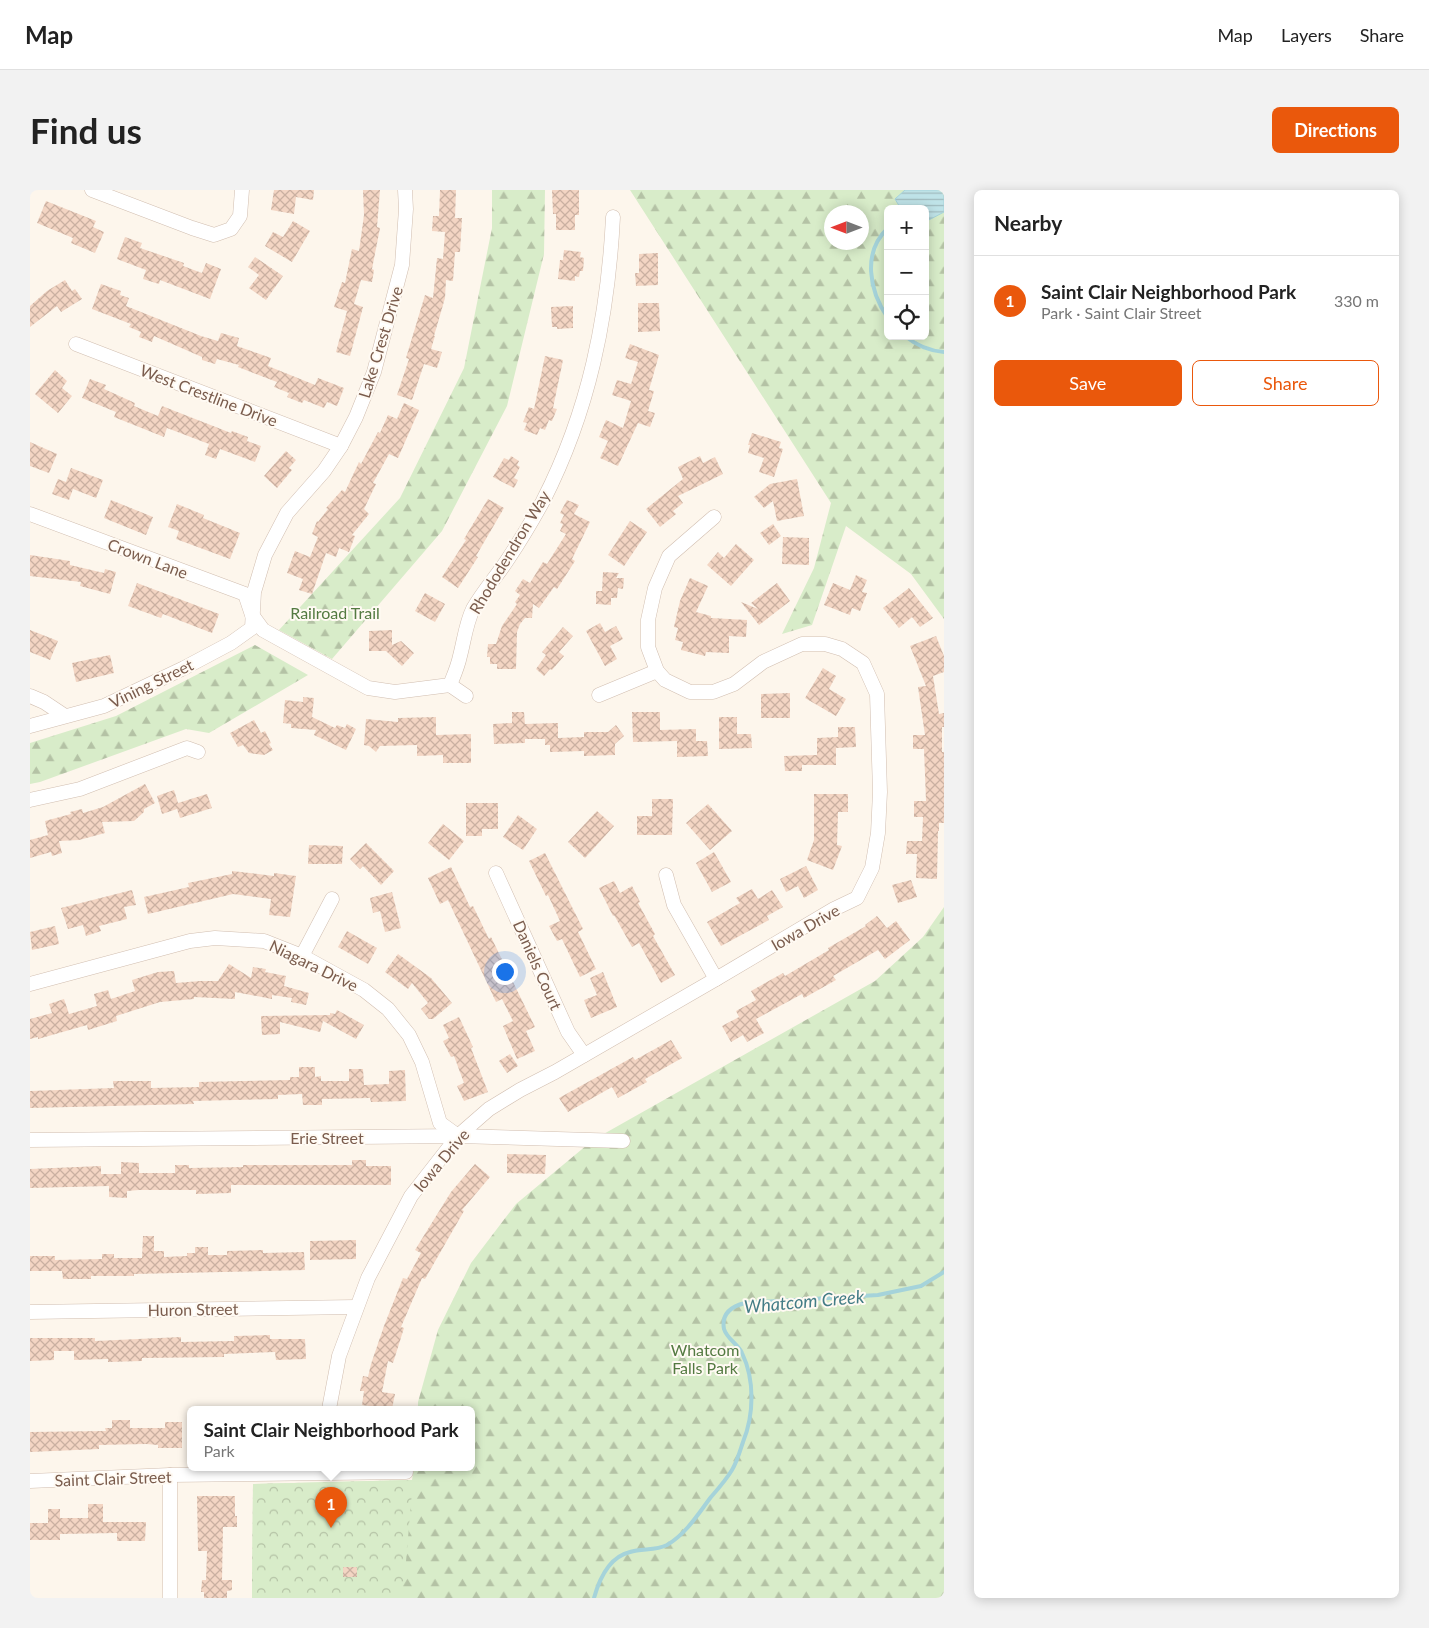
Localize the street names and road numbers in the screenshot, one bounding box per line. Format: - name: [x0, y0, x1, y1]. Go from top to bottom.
- street label: Lake Crest Drive: [354, 284, 406, 400]
- street label: West Crestline Drive: [138, 360, 280, 430]
- street label: Rhododendron Way: [465, 486, 554, 617]
- street label: Crown Lane: [105, 534, 191, 582]
- street label: Vining Street: [106, 654, 196, 711]
- street label: Iowa Drive: [767, 900, 843, 954]
- street label: Daniels Court: [510, 917, 566, 1013]
- street label: Niagara Drive: [267, 935, 361, 995]
- street label: Iowa Drive: [409, 1125, 473, 1195]
- street label: Erie Street: [290, 1128, 364, 1147]
- street label: Huron Street: [147, 1299, 239, 1319]
- street label: Saint Clair Street: [54, 1466, 172, 1490]

